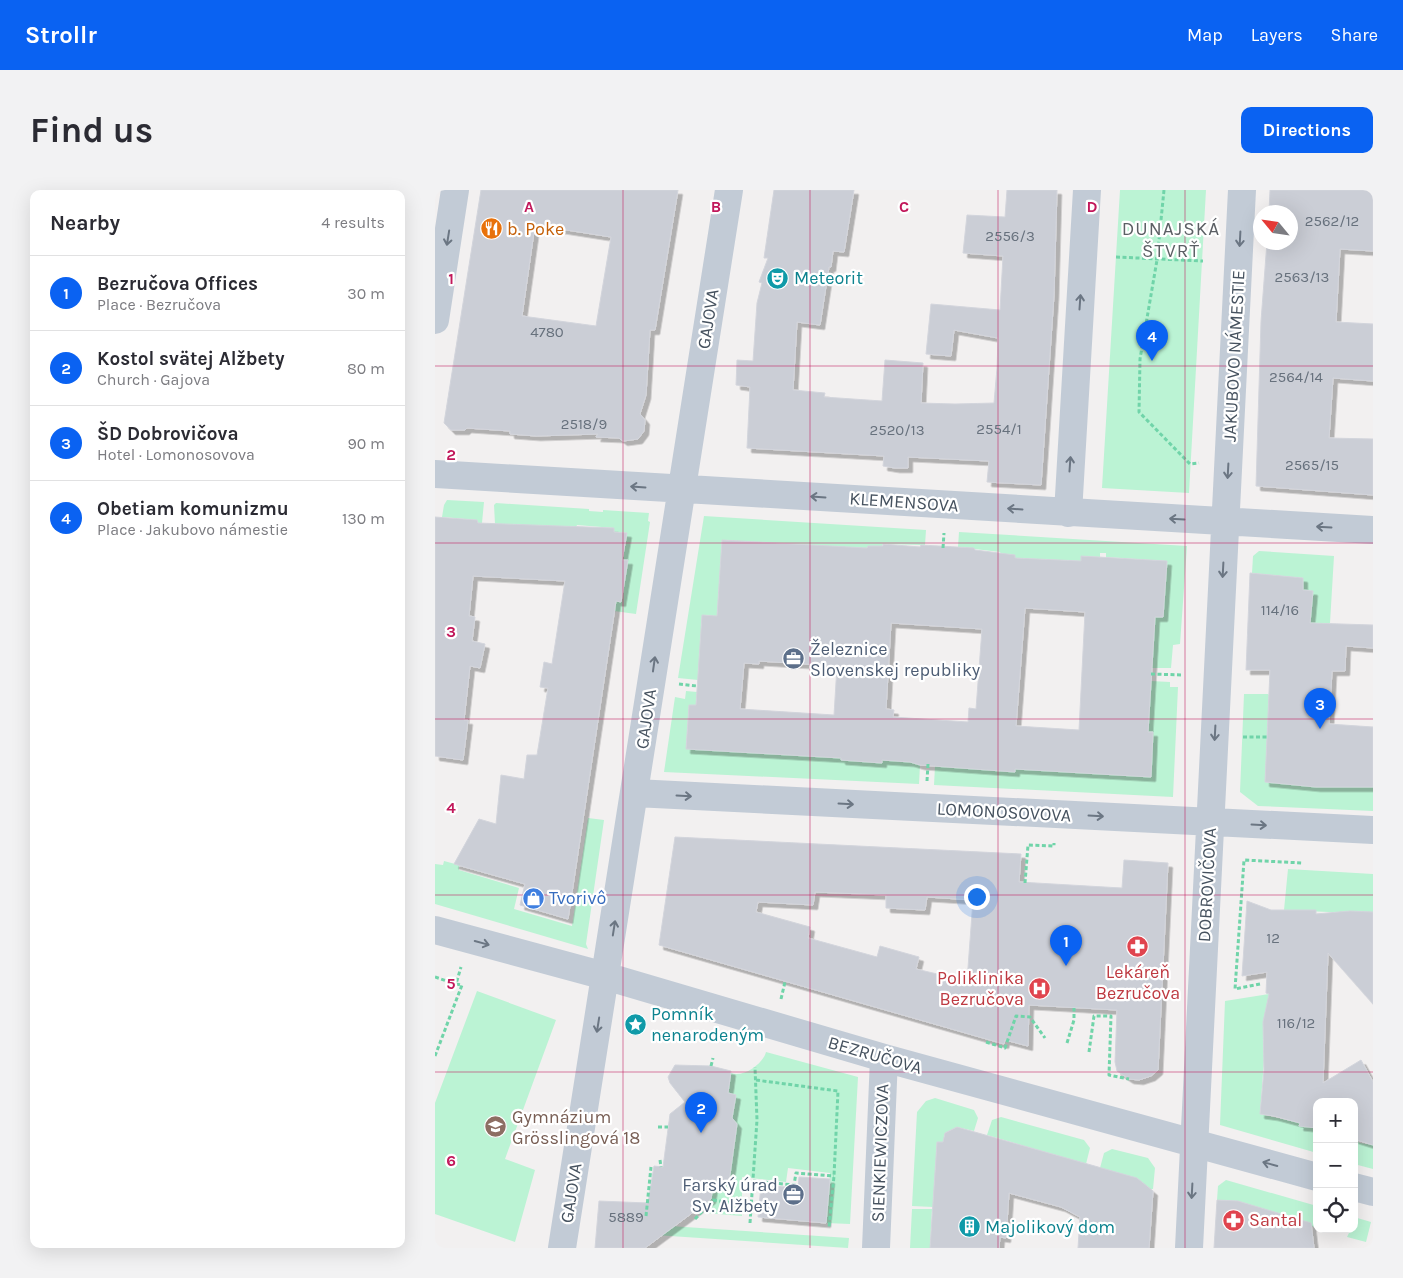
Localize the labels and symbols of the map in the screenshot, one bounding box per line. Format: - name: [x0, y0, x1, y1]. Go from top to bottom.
- text: A: [524, 197, 534, 216]
- text: B: [711, 197, 721, 216]
- text: C: [899, 197, 909, 216]
- text: D: [1087, 197, 1098, 216]
- north arrow: [1253, 205, 1298, 250]
- house number: 2562/12: [1305, 212, 1359, 230]
- restaurant icon: b. Poke: [479, 217, 503, 241]
- district label: DUNAJSKÁ ŠTVRŤ: [1122, 217, 1220, 262]
- place label: b. Poke: [507, 218, 564, 240]
- house number: 2556/3: [985, 227, 1035, 245]
- one-way arrow: [443, 230, 453, 246]
- one-way arrow: [1235, 230, 1245, 246]
- theatre icon: Meteorit: [766, 266, 790, 290]
- place label: Meteorit: [794, 267, 863, 289]
- house number: 2563/13: [1275, 268, 1329, 286]
- text: 1: [448, 269, 454, 288]
- street label: JAKUBOVO NÁMESTIE: [1218, 270, 1249, 442]
- street label: GAJOVA: [692, 287, 724, 351]
- one-way arrow: [1076, 294, 1085, 310]
- pin: 4: [1136, 320, 1168, 361]
- house number: 4780: [530, 323, 564, 341]
- house number: 2564/14: [1269, 368, 1324, 386]
- house number: 2518/9: [561, 415, 607, 433]
- house number: 2554/1: [976, 420, 1022, 438]
- house number: 2520/13: [869, 421, 925, 439]
- text: 2: [446, 445, 456, 464]
- one-way arrow: [1066, 456, 1075, 472]
- house number: 2565/15: [1285, 456, 1339, 474]
- one-way arrow: [1224, 463, 1233, 479]
- one-way arrow: [630, 482, 646, 491]
- street label: KLEMENSOVA: [849, 487, 959, 517]
- one-way arrow: [810, 493, 826, 502]
- one-way arrow: [1007, 505, 1023, 514]
- one-way arrow: [1169, 514, 1185, 523]
- one-way arrow: [1317, 522, 1333, 532]
- one-way arrow: [1219, 562, 1228, 578]
- house number: 114/16: [1261, 601, 1299, 619]
- text: 3: [446, 622, 456, 641]
- place label: Železnice Slovenskej republiky: [810, 638, 981, 681]
- office icon: Železnice Slovenskej republiky: [782, 647, 806, 671]
- one-way arrow: [649, 656, 659, 672]
- street label: GAJOVA: [631, 687, 661, 751]
- pin: 3: [1304, 688, 1336, 729]
- one-way arrow: [1211, 724, 1220, 740]
- one-way arrow: [675, 791, 691, 801]
- street label: LOMONOSOVOVA: [936, 797, 1072, 827]
- text: 4: [446, 798, 456, 817]
- one-way arrow: [838, 800, 854, 809]
- one-way arrow: [1087, 812, 1103, 821]
- one-way arrow: [1251, 820, 1267, 829]
- street label: DOBROVIČOVA: [1193, 827, 1221, 943]
- your location: [964, 884, 990, 910]
- shop icon: Tvorivô: [521, 886, 545, 910]
- place label: Tvorivô: [549, 887, 606, 909]
- one-way arrow: [609, 921, 619, 937]
- pin: 1: [1050, 925, 1082, 966]
- house number: 12: [1266, 929, 1280, 947]
- pharmacy icon: Lekáreň Bezručova: [1126, 935, 1150, 959]
- one-way arrow: [474, 938, 490, 948]
- place label: Lekáreň Bezručova: [1096, 961, 1180, 1004]
- place label: Poliklinika Bezručova: [937, 967, 1024, 1010]
- text: 5: [446, 974, 456, 993]
- hospital icon: Poliklinika Bezručova: [1028, 976, 1052, 1000]
- place label: Pomník nenarodeným: [651, 1003, 764, 1046]
- place icon: Pomník nenarodeným: [623, 1012, 647, 1036]
- house number: 116/12: [1277, 1014, 1315, 1032]
- one-way arrow: [592, 1016, 602, 1032]
- street label: BEZRUČOVA: [825, 1031, 925, 1079]
- street label: SIENKIEWICZOVA: [867, 1083, 893, 1223]
- pin: 2: [685, 1092, 717, 1133]
- place label: Gymnázium Grösslingová 18: [512, 1106, 640, 1149]
- school or university icon: Gymnázium Grösslingová 18: [484, 1115, 508, 1139]
- text: 6: [446, 1151, 456, 1170]
- one-way arrow: [1262, 1159, 1278, 1168]
- street label: GAJOVA: [555, 1161, 587, 1225]
- place label: Farský úrad Sv. Alžbety: [682, 1174, 779, 1217]
- office icon: Farský úrad Sv. Alžbety: [782, 1183, 806, 1207]
- one-way arrow: [1187, 1183, 1196, 1199]
- house number: 5889: [608, 1208, 644, 1226]
- pharmacy icon: Santal: [1221, 1208, 1245, 1232]
- place label: Santal: [1249, 1209, 1302, 1231]
- building icon: Majolikový dom: [957, 1215, 981, 1239]
- place label: Majolikový dom: [985, 1216, 1115, 1238]

